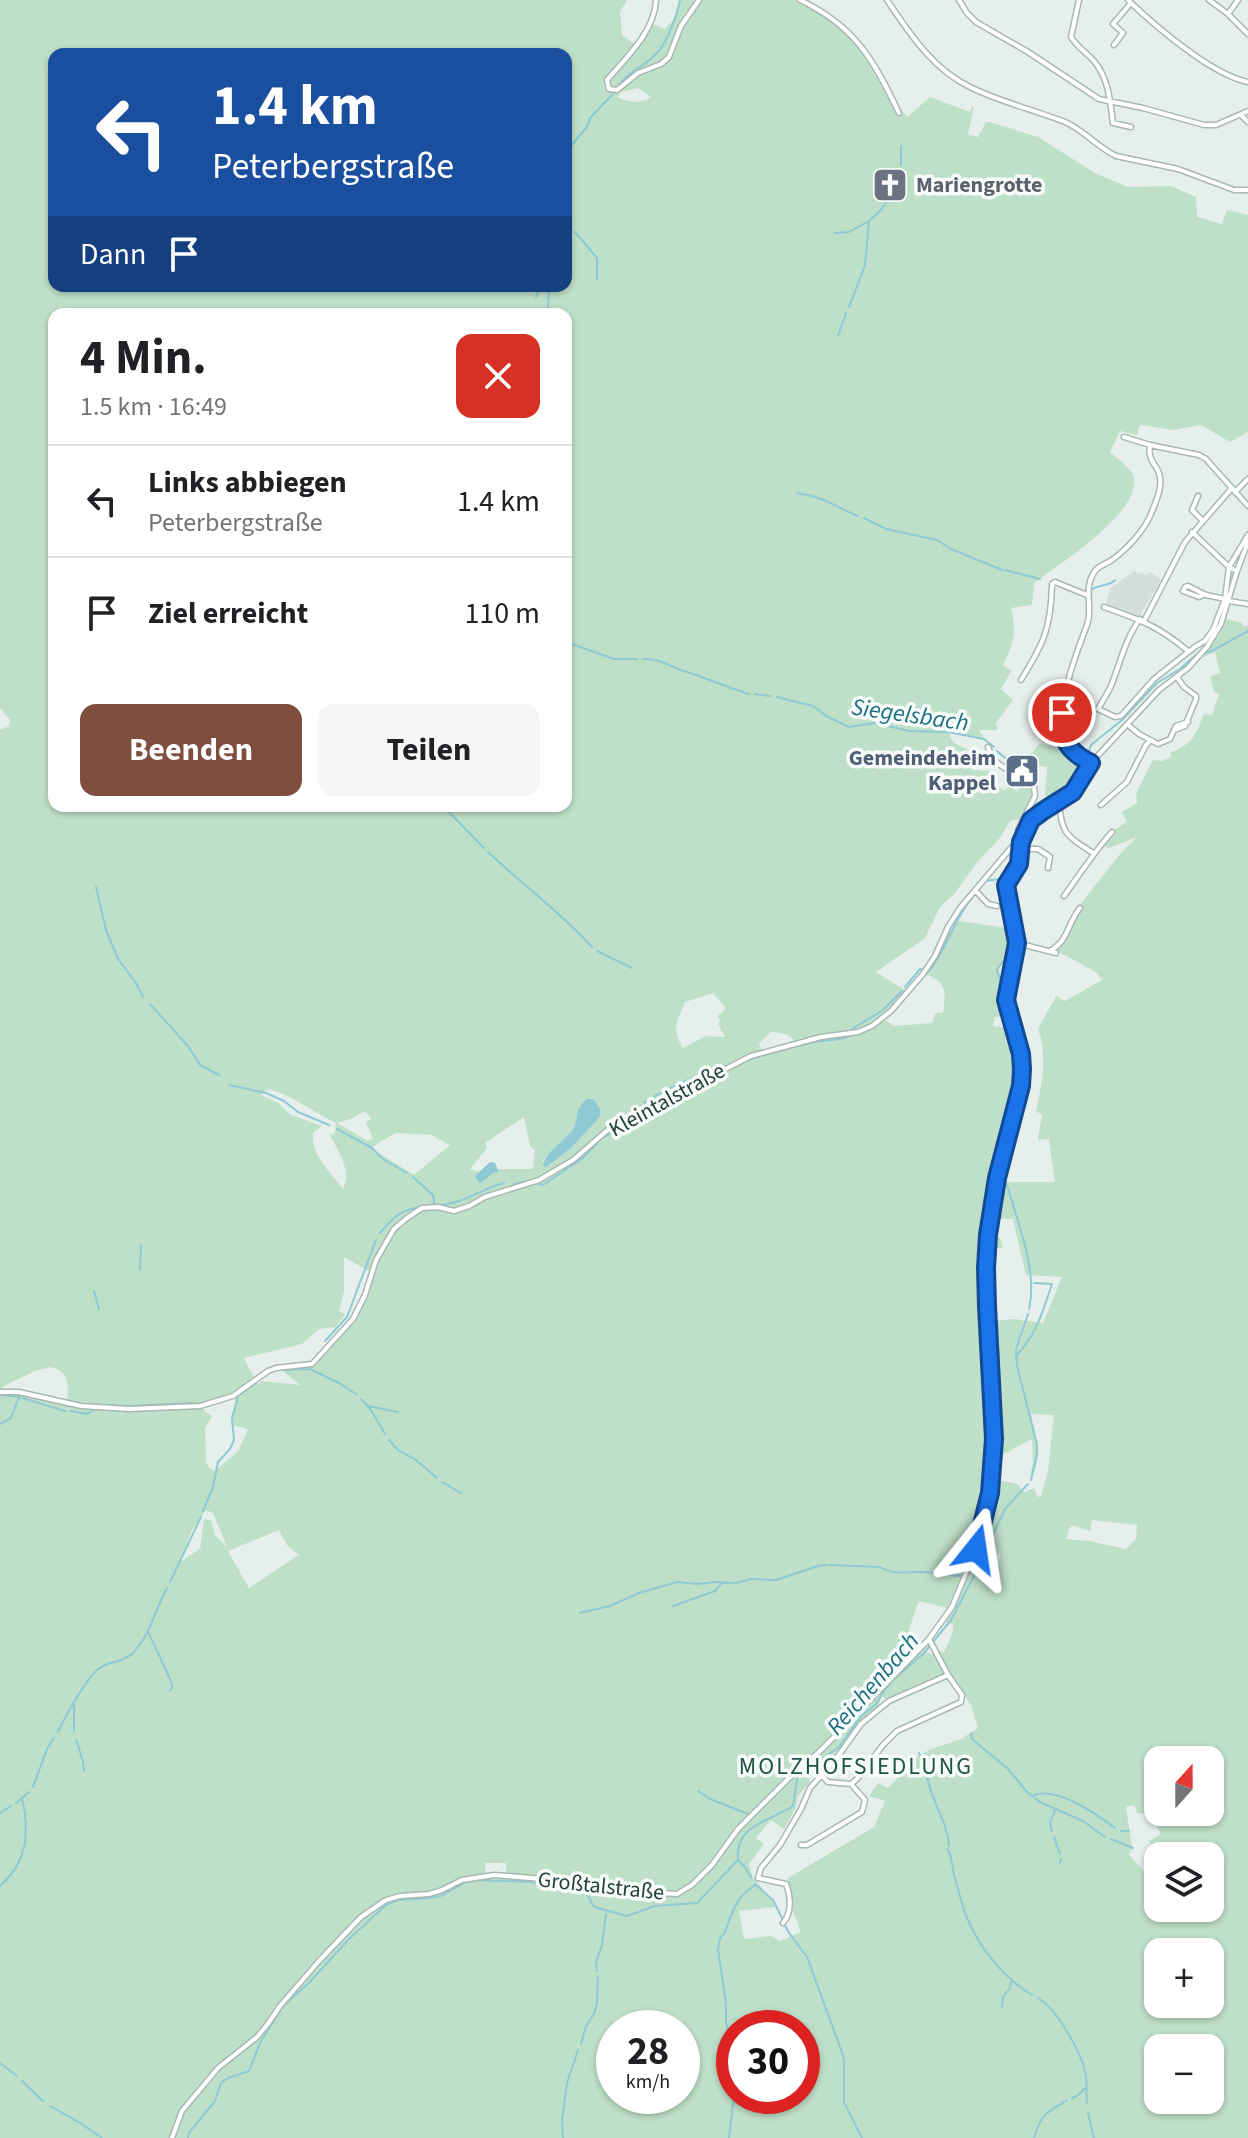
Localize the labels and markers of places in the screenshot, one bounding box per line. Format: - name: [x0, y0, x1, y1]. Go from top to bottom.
- church icon: Mariengrotte: [871, 166, 909, 204]
- place label: Mariengrotte: [916, 169, 1043, 201]
- pin: [1028, 679, 1096, 747]
- place label: Gemeindeheim Kappel: [849, 742, 997, 799]
- public building icon: Gemeindeheim Kappel: [1003, 752, 1041, 790]

